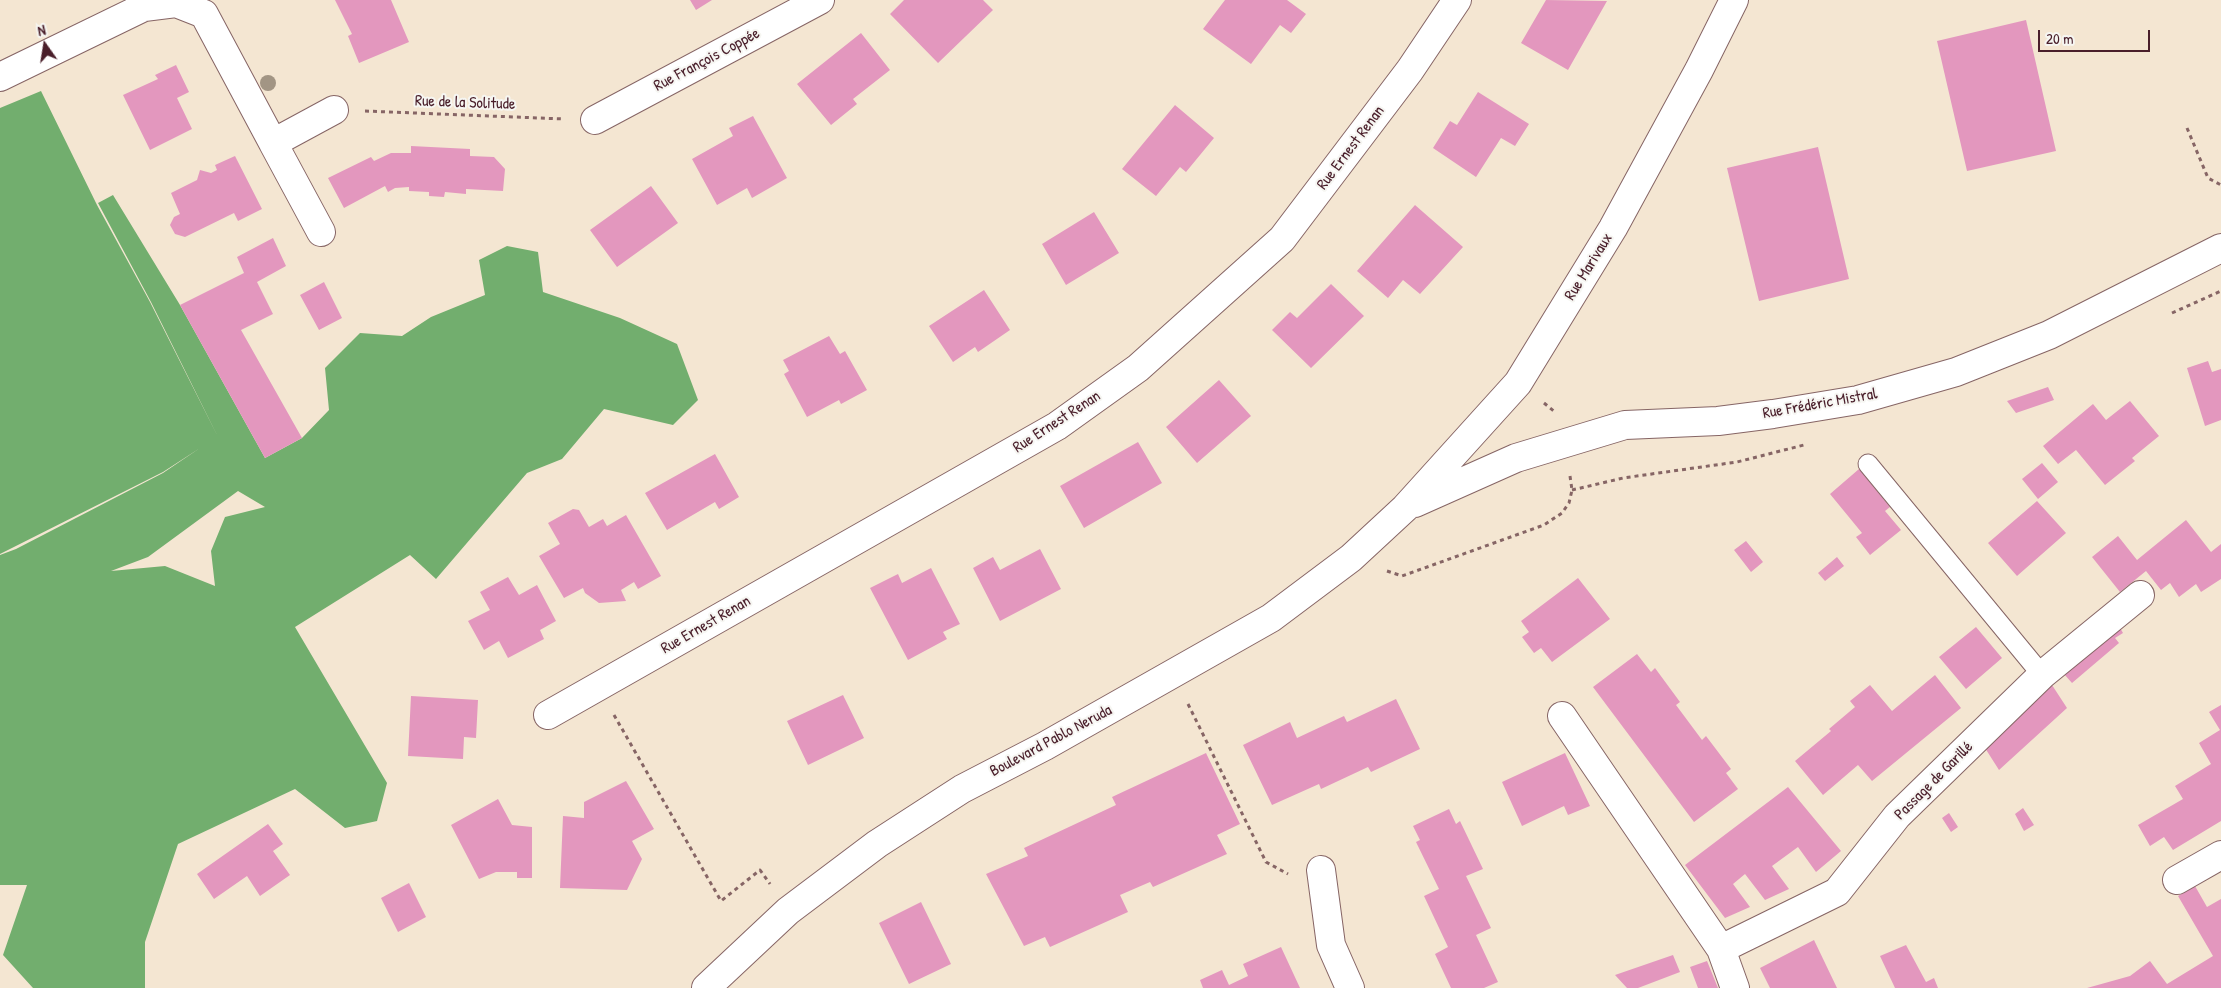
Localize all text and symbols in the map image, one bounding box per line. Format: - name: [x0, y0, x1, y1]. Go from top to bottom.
- north arrow: [20, 20, 70, 70]
- text: N: [36, 20, 47, 40]
- scale bar: [2041, 20, 2154, 52]
- street label: Rue François Coppée: [651, 24, 763, 96]
- text: 20 m: [2046, 28, 2073, 49]
- street label: Rue de la Solitude: [415, 92, 515, 114]
- street label: Rue Ernest Renan: [1313, 102, 1389, 194]
- street label: Rue Marivaux: [1561, 230, 1617, 304]
- street label: Rue Frédéric Mistral: [1761, 384, 1879, 424]
- street label: Rue Ernest Renan: [1010, 387, 1104, 457]
- street label: Rue Ernest Renan: [658, 592, 754, 658]
- street label: Boulevard Pablo Neruda: [987, 701, 1115, 781]
- street label: Passage de Garillé: [1891, 738, 1977, 824]

